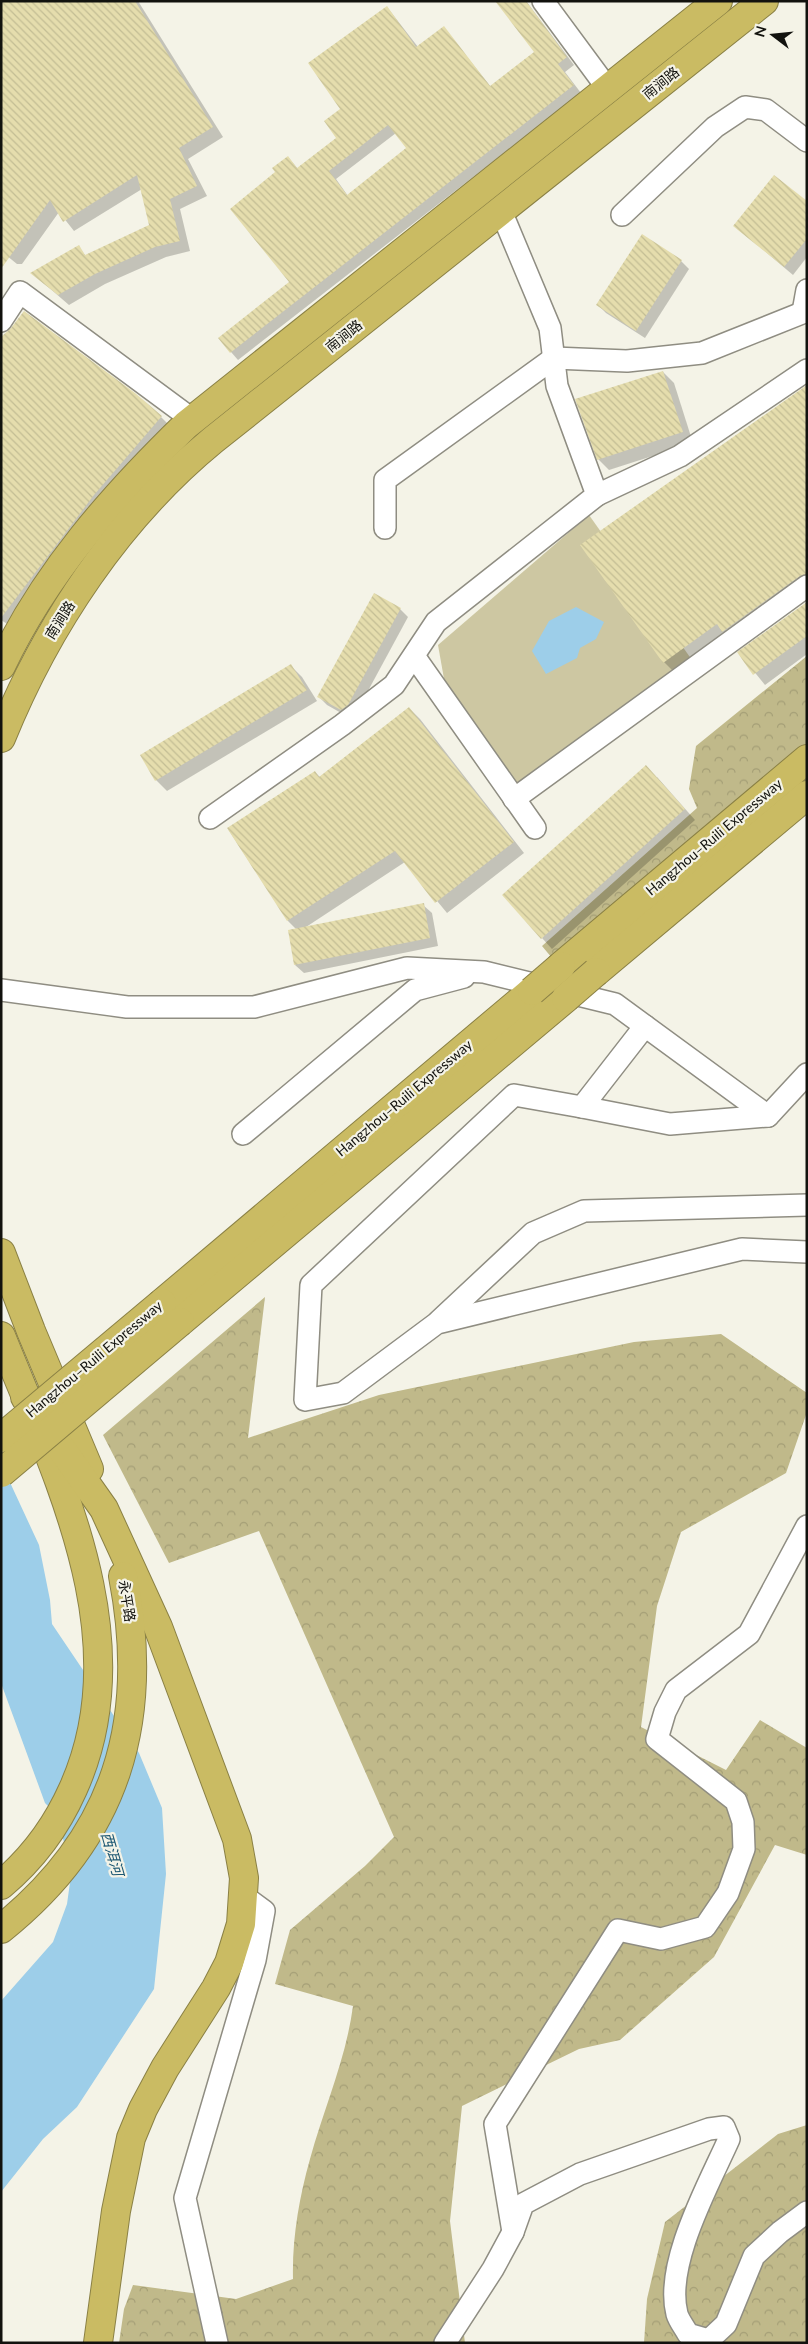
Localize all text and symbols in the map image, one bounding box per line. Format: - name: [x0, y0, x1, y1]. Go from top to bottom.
- north arrow: [748, 10, 798, 60]
- text: N: [750, 24, 770, 39]
- street label: 南涧路: [639, 63, 682, 102]
- street label: 南涧路: [322, 316, 365, 355]
- street label: 南涧路: [41, 597, 78, 642]
- street label: Hangzhou–Ruili Expressway: [642, 774, 786, 899]
- street label: Hangzhou–Ruili Expressway: [332, 1035, 476, 1160]
- street label: Hangzhou–Ruili Expressway: [22, 1296, 166, 1421]
- street label: 永平路: [116, 1579, 139, 1623]
- water label: 西洱河: [98, 1830, 129, 1881]

